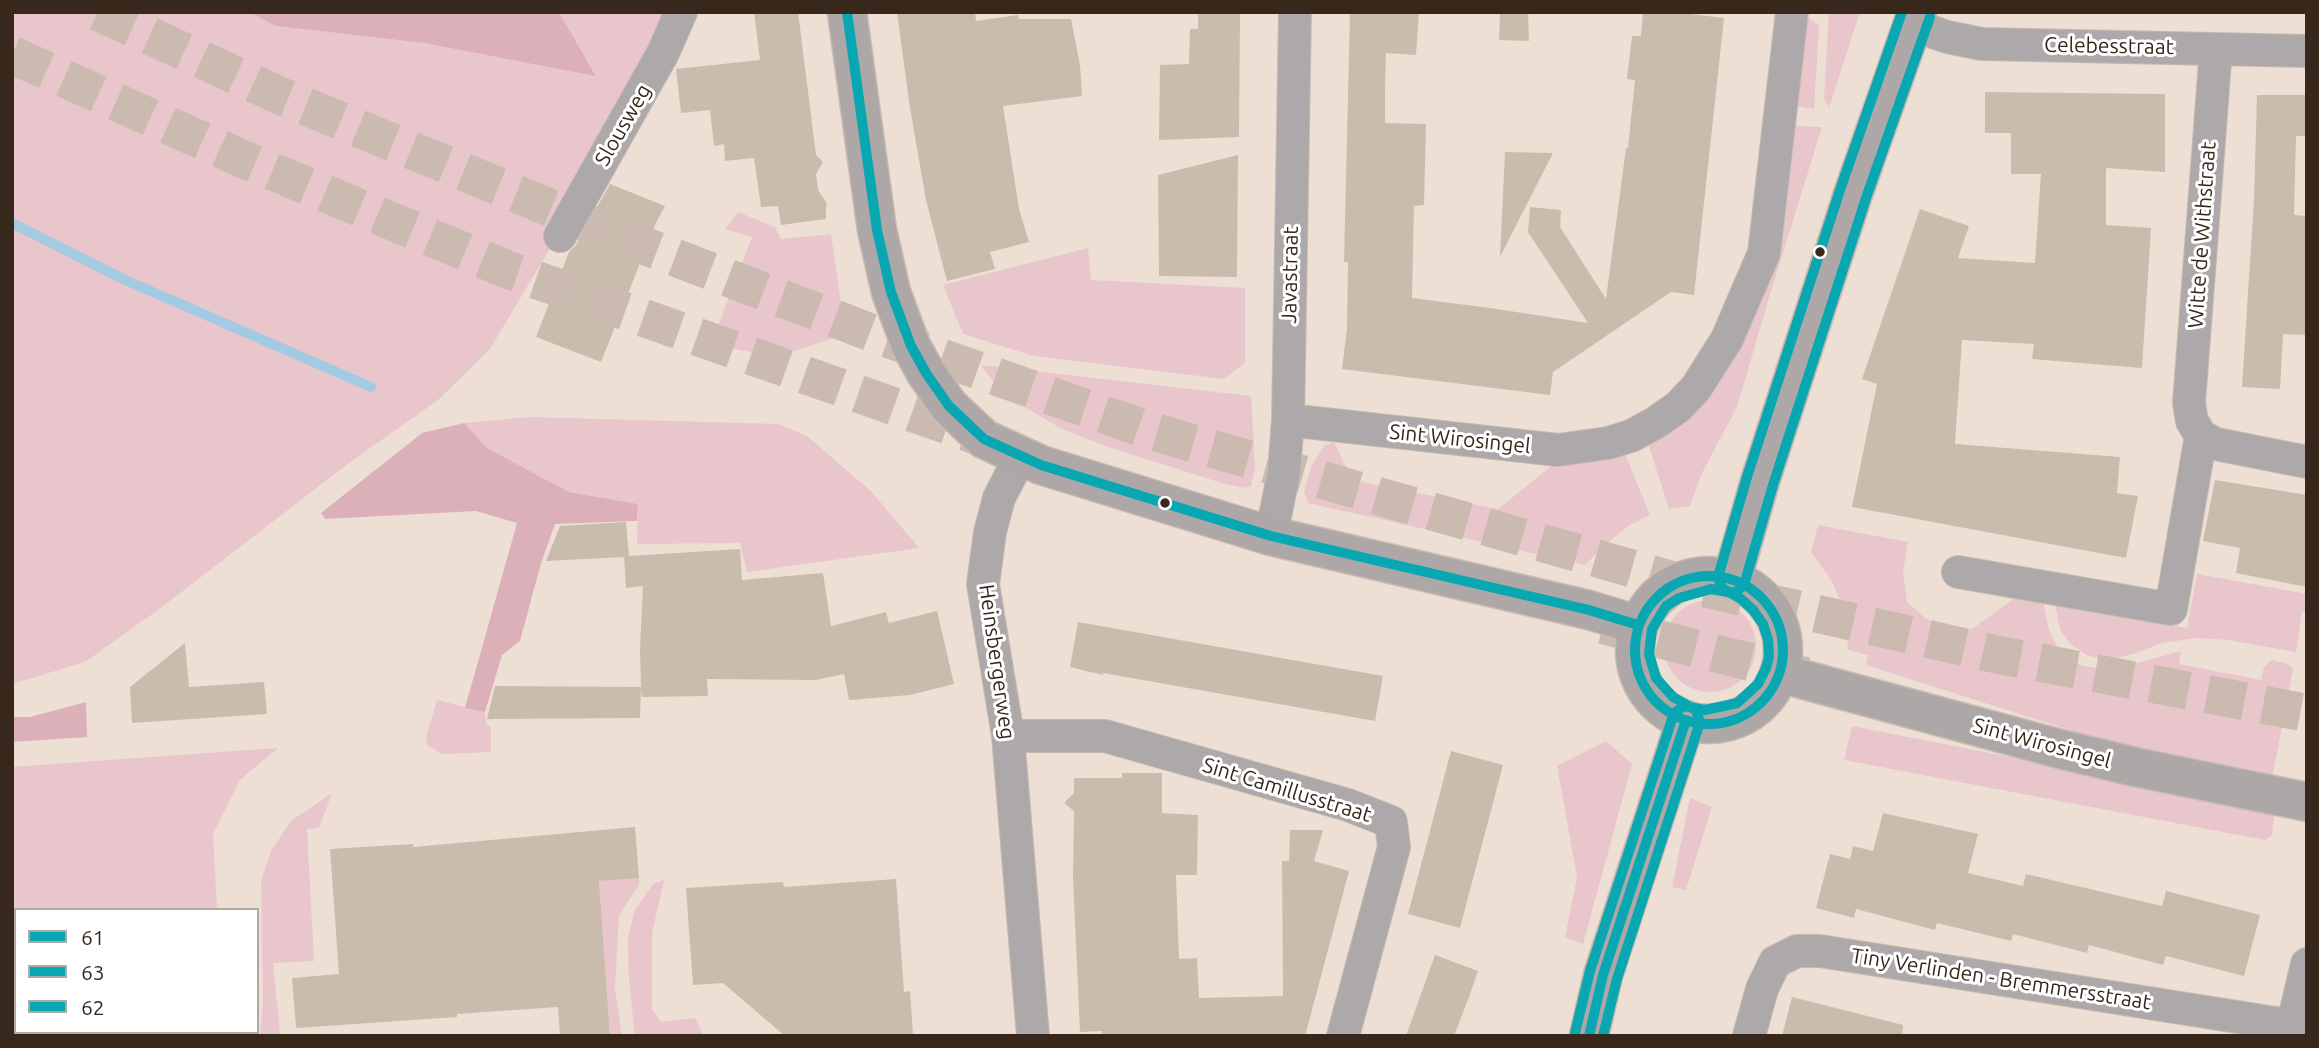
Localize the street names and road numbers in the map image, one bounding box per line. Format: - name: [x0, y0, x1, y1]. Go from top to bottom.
- street label: Celebesstraat: [2044, 32, 2174, 60]
- street label: Slousweg: [590, 80, 656, 170]
- street label: Witte de Withstraat: [2183, 141, 2221, 329]
- street label: Javastraat: [1277, 226, 1303, 324]
- street label: Sint Wirosingel: [1388, 419, 1532, 459]
- street label: Heinsbergerweg: [974, 583, 1020, 741]
- street label: Sint Wirosingel: [1970, 712, 2114, 774]
- street label: Sint Camillusstraat: [1199, 752, 1375, 828]
- street label: Tiny Verlinden - Bremmersstraat: [1849, 943, 2153, 1015]

